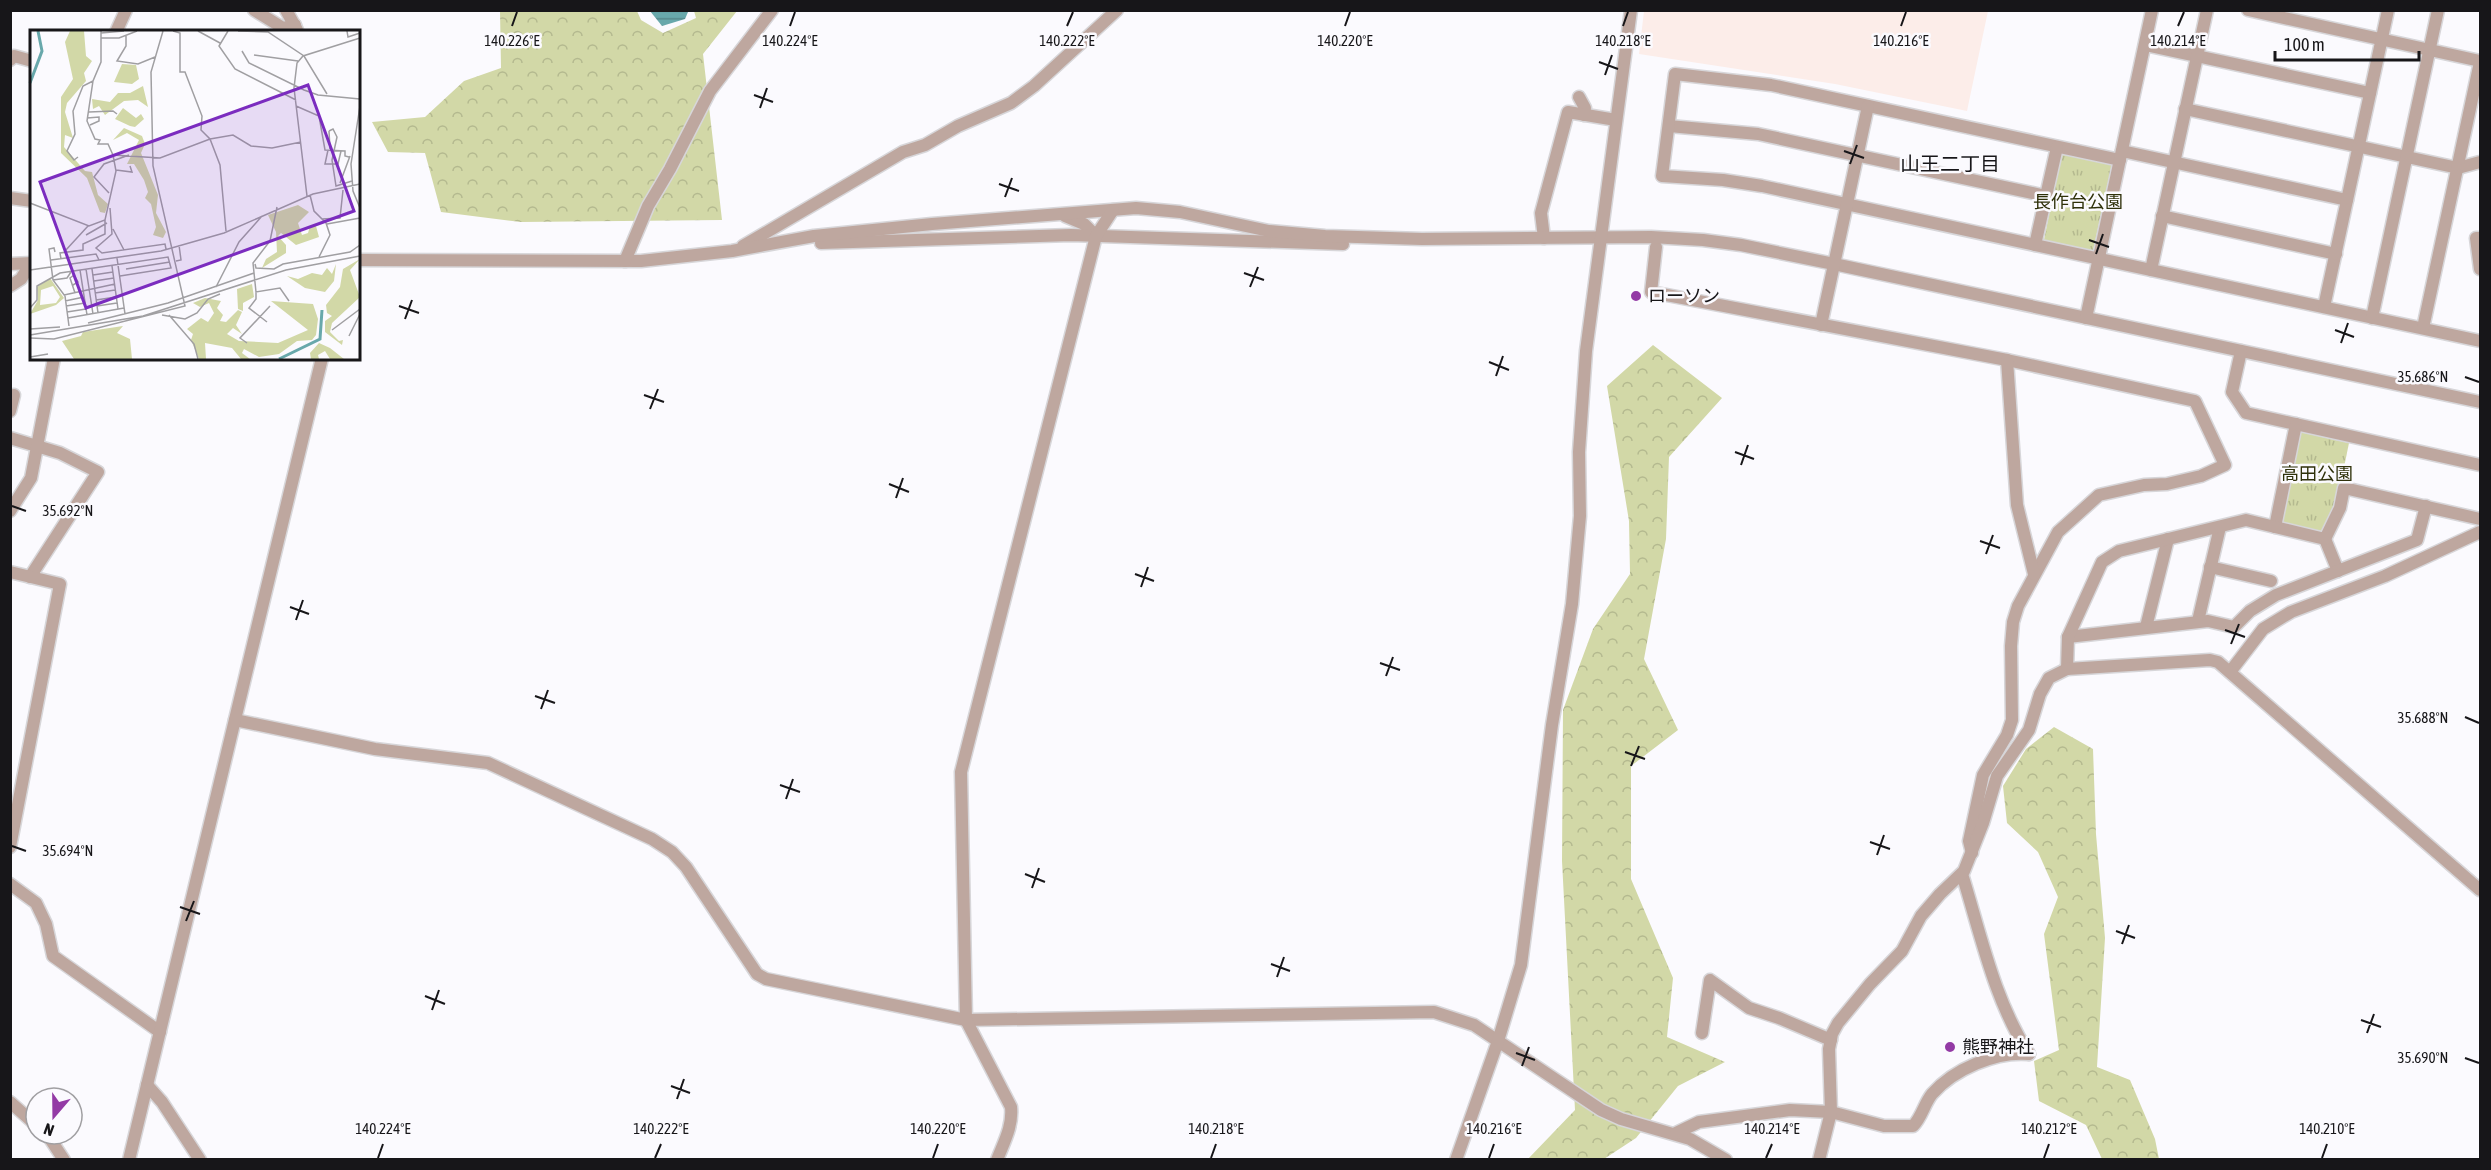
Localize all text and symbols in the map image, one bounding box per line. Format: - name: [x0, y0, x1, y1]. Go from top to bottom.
- scale bar: [2275, 24, 2419, 62]
- inset map: [30, 30, 360, 360]
- text: 140.226°E: [484, 32, 540, 49]
- text: 140.224°E: [762, 32, 818, 49]
- text: 140.222°E: [1039, 32, 1095, 49]
- text: 140.220°E: [1317, 32, 1373, 49]
- text: 140.218°E: [1595, 32, 1651, 49]
- text: 140.216°E: [1873, 32, 1929, 49]
- text: 140.214°E: [2150, 32, 2206, 49]
- text: 100 m: [2284, 34, 2325, 55]
- district label: 山王二丁目: [1900, 152, 2000, 175]
- park label: 長作台公園: [2033, 191, 2123, 212]
- place label: ローソン: [1648, 285, 1720, 306]
- marker: ローソン: [1629, 289, 1643, 303]
- text: 35.686°N: [2398, 368, 2448, 385]
- park label: 高田公園: [2281, 463, 2353, 484]
- text: 35.692°N: [43, 502, 93, 519]
- text: 35.688°N: [2398, 709, 2448, 726]
- text: 35.694°N: [43, 842, 93, 859]
- place label: 熊野神社: [1962, 1036, 2034, 1057]
- marker: 熊野神社: [1943, 1040, 1957, 1054]
- text: 35.690°N: [2398, 1049, 2448, 1066]
- north arrow: [24, 1086, 84, 1146]
- text: N: [41, 1120, 56, 1140]
- text: 140.224°E: [355, 1120, 411, 1137]
- text: 140.222°E: [633, 1120, 689, 1137]
- text: 140.220°E: [910, 1120, 966, 1137]
- text: 140.218°E: [1188, 1120, 1244, 1137]
- text: 140.216°E: [1466, 1120, 1522, 1137]
- text: 140.214°E: [1744, 1120, 1800, 1137]
- text: 140.212°E: [2021, 1120, 2077, 1137]
- text: 140.210°E: [2299, 1120, 2355, 1137]

